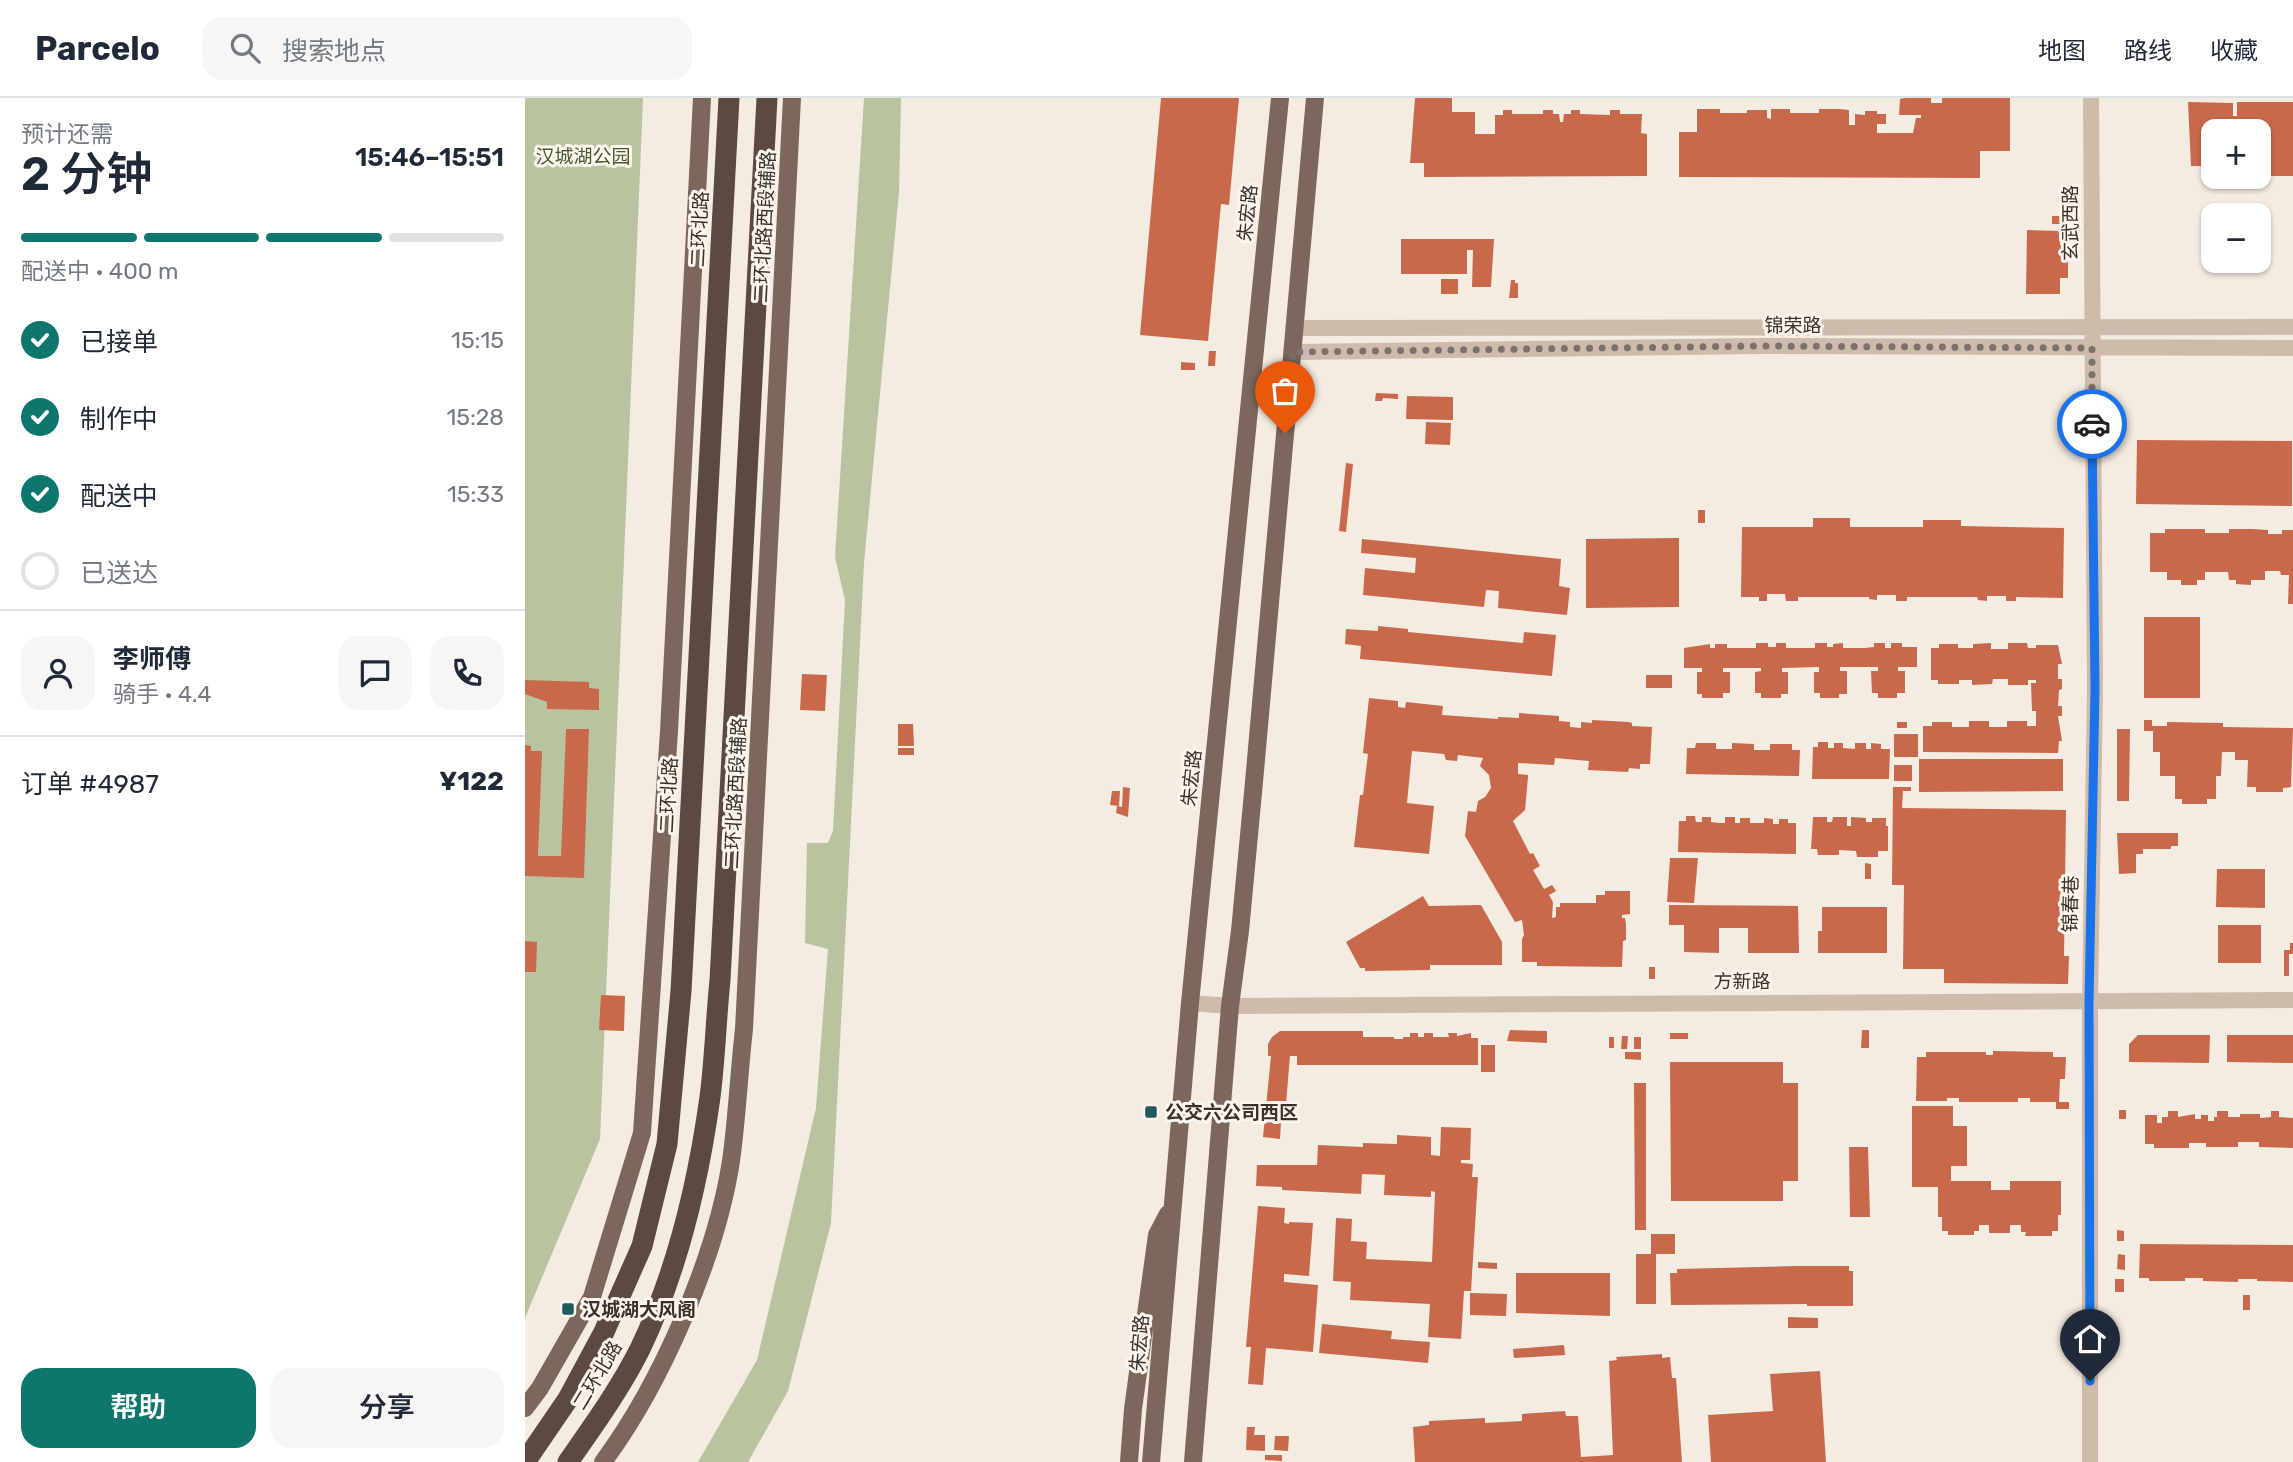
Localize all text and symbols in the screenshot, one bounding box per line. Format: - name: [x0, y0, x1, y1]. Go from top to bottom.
- search box: [202, 17, 692, 80]
- text: Parcelo: [35, 29, 160, 68]
- icon: search: [226, 29, 264, 67]
- text: 搜索地点: [282, 36, 386, 67]
- text: 地图: [2038, 37, 2086, 65]
- text: 路线: [2124, 37, 2172, 65]
- text: 收藏: [2210, 37, 2258, 65]
- map controls: [2201, 119, 2271, 273]
- button: +: [2201, 119, 2271, 189]
- text: 预计还需: [21, 120, 113, 148]
- text: 15:46–15:51: [355, 142, 504, 173]
- park label: 汉城湖公园: [535, 145, 631, 168]
- text: 2 分钟: [21, 147, 152, 202]
- street label: 二环北路西段辅路: [749, 151, 780, 304]
- street label: 朱宏路: [1233, 183, 1262, 243]
- street label: 玄武西路: [2059, 185, 2082, 261]
- street label: 二环北路: [686, 190, 713, 268]
- button: −: [2201, 203, 2271, 273]
- text: 配送中 · 400 m: [21, 257, 178, 285]
- street label: 锦荣路: [1764, 314, 1822, 337]
- icon: check: [21, 321, 59, 359]
- text: 15:15: [451, 326, 504, 354]
- text: 已接单: [80, 327, 158, 358]
- pin: [1255, 361, 1315, 433]
- icon: bag: [1266, 372, 1304, 410]
- courier: [2057, 389, 2127, 459]
- icon: check: [21, 398, 59, 436]
- text: 15:28: [446, 403, 504, 431]
- text: 制作中: [80, 404, 158, 435]
- icon: car: [2073, 405, 2111, 443]
- icon: check: [21, 475, 59, 513]
- text: 15:33: [447, 480, 504, 508]
- text: 配送中: [80, 481, 158, 512]
- text: 已送达: [80, 558, 158, 589]
- button: person: [21, 636, 95, 710]
- button: chat: [338, 636, 412, 710]
- button: phone: [430, 636, 504, 710]
- text: 李师傅: [113, 644, 191, 675]
- text: 骑手 · 4.4: [113, 680, 212, 708]
- street label: 二环北路西段辅路: [720, 717, 751, 870]
- street label: 朱宏路: [1177, 748, 1206, 808]
- street label: 二环北路: [655, 756, 682, 834]
- text: ¥122: [439, 766, 504, 797]
- text: 订单 #4987: [21, 769, 159, 800]
- street label: 锦春巷: [2059, 875, 2082, 933]
- street label: 方新路: [1713, 970, 1771, 993]
- place label: 公交六公司西区: [1165, 1101, 1298, 1124]
- marker: 公交六公司西区: [1143, 1104, 1159, 1120]
- place label: 汉城湖大风阁: [582, 1298, 696, 1321]
- marker: 汉城湖大风阁: [560, 1301, 576, 1317]
- pin: [2060, 1309, 2120, 1381]
- street label: 朱宏路: [1126, 1314, 1153, 1372]
- icon: home: [2071, 1320, 2109, 1358]
- street label: 二环北路: [568, 1337, 627, 1414]
- button: 帮助: [21, 1368, 256, 1448]
- button: 分享: [270, 1368, 504, 1448]

